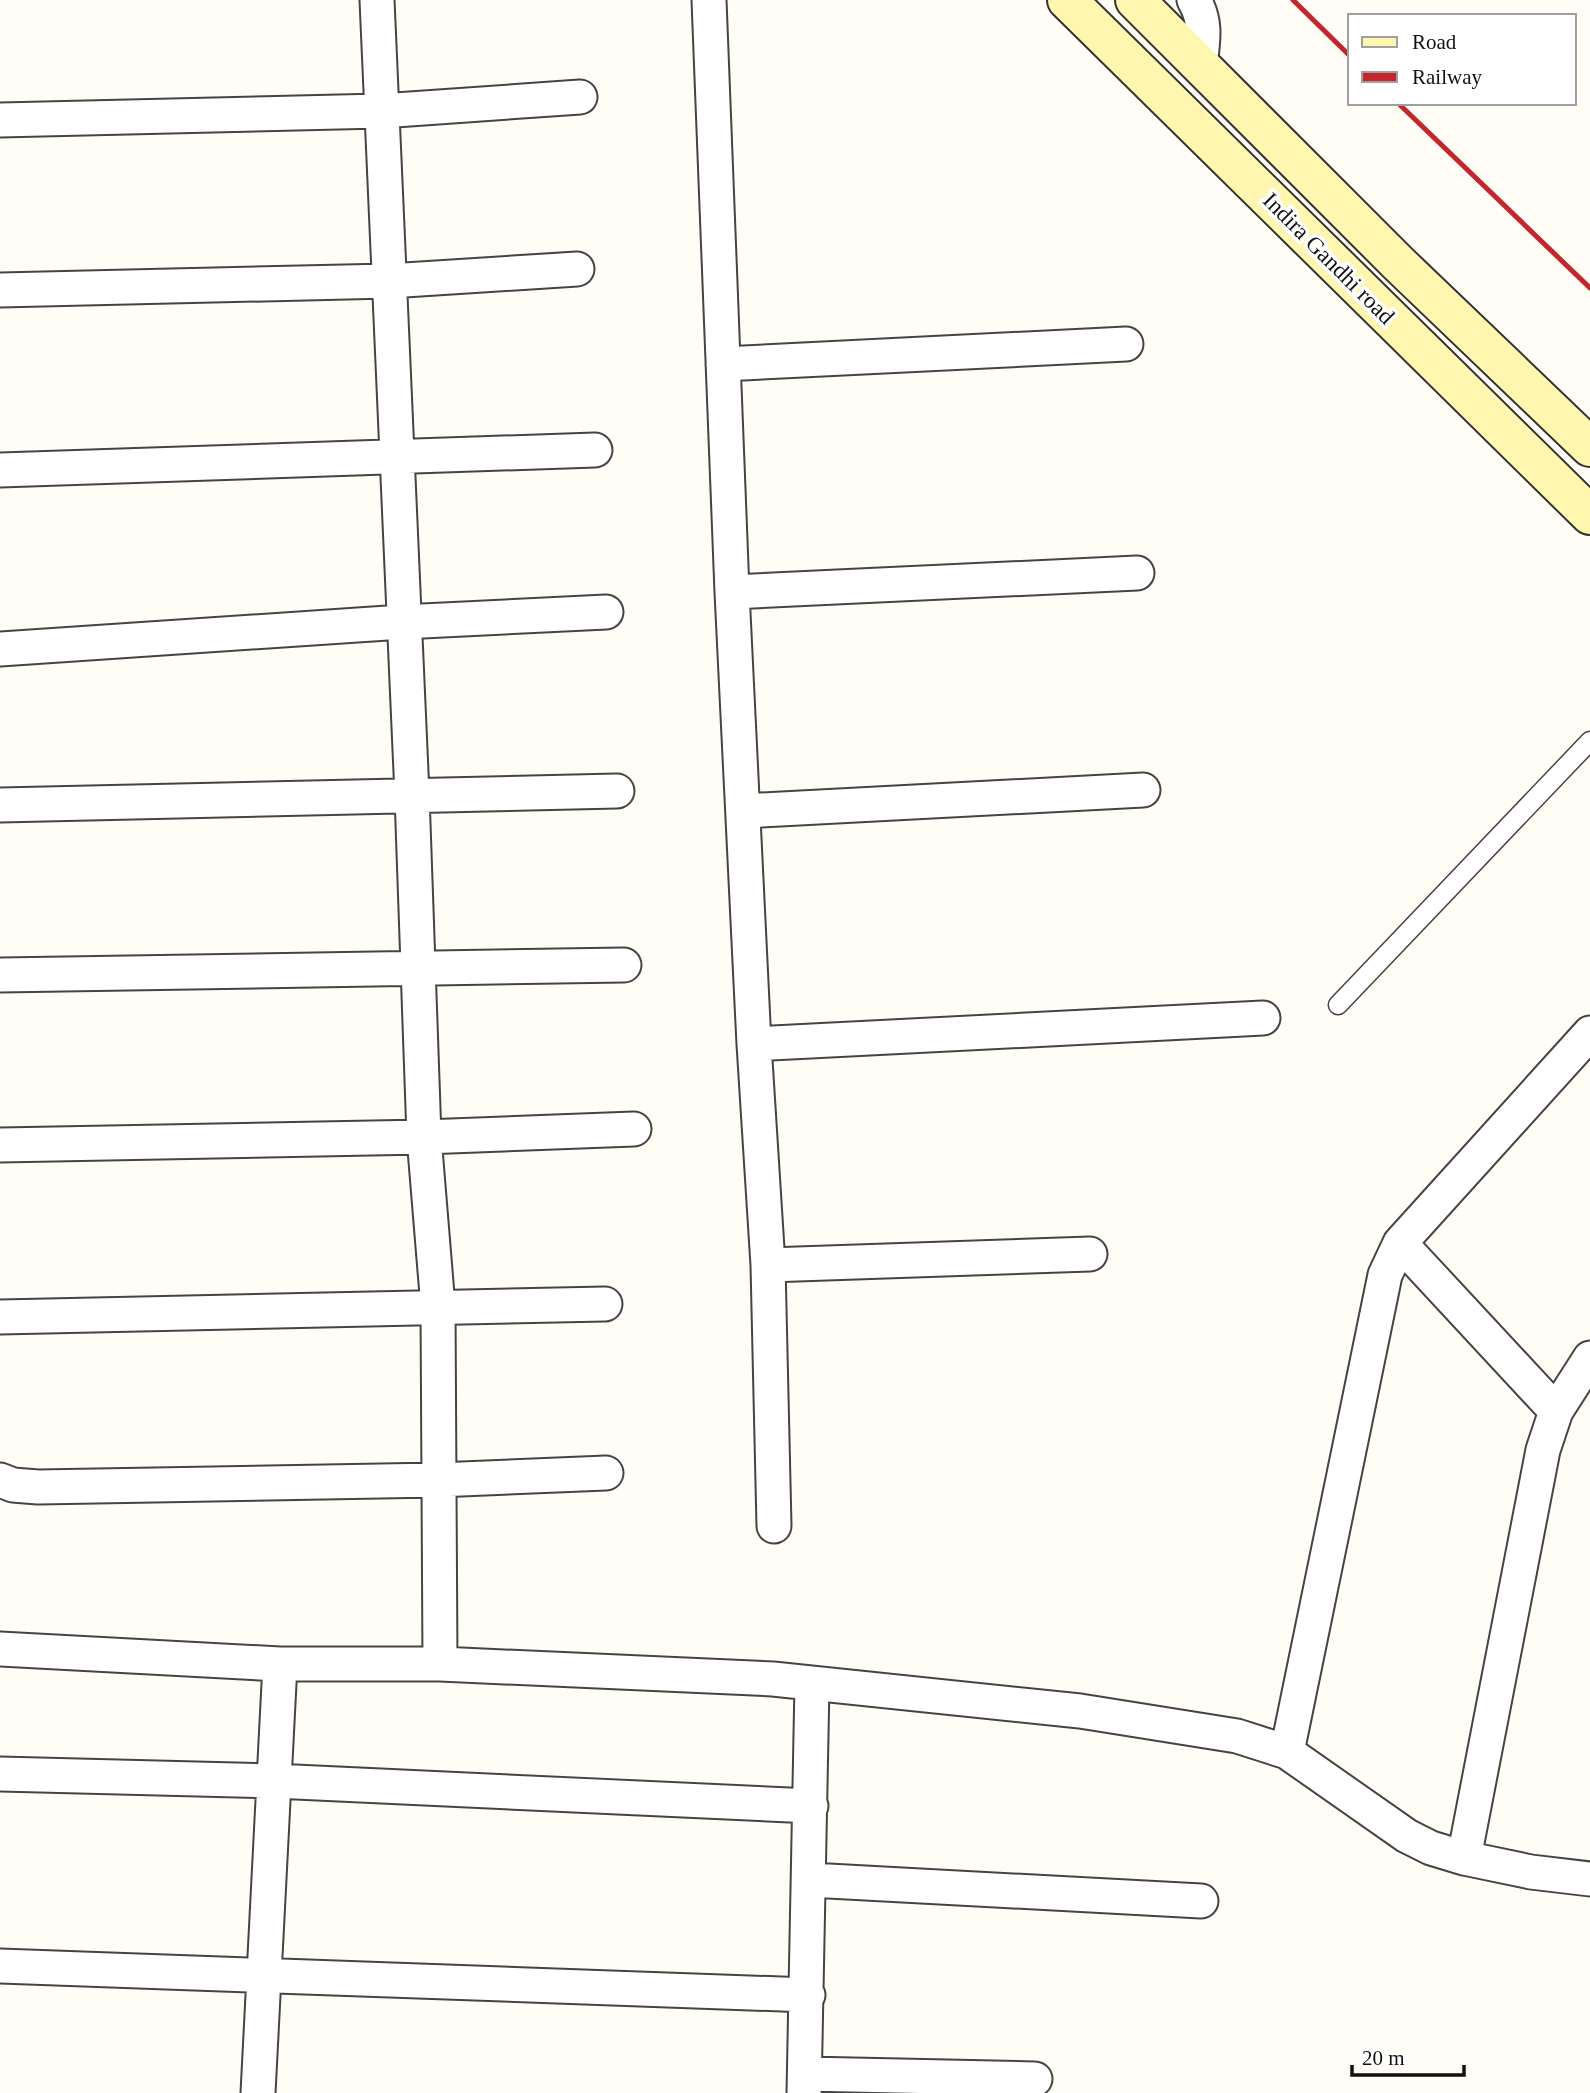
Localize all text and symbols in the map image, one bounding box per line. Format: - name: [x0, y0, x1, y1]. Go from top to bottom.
- legend: [1348, 14, 1576, 105]
- text: Road: [1412, 30, 1457, 54]
- text: Railway: [1412, 65, 1482, 89]
- street label: Indira Gandhi road: [1258, 188, 1400, 329]
- scale bar: [1352, 2034, 1464, 2078]
- text: 20 m: [1362, 2046, 1405, 2070]

